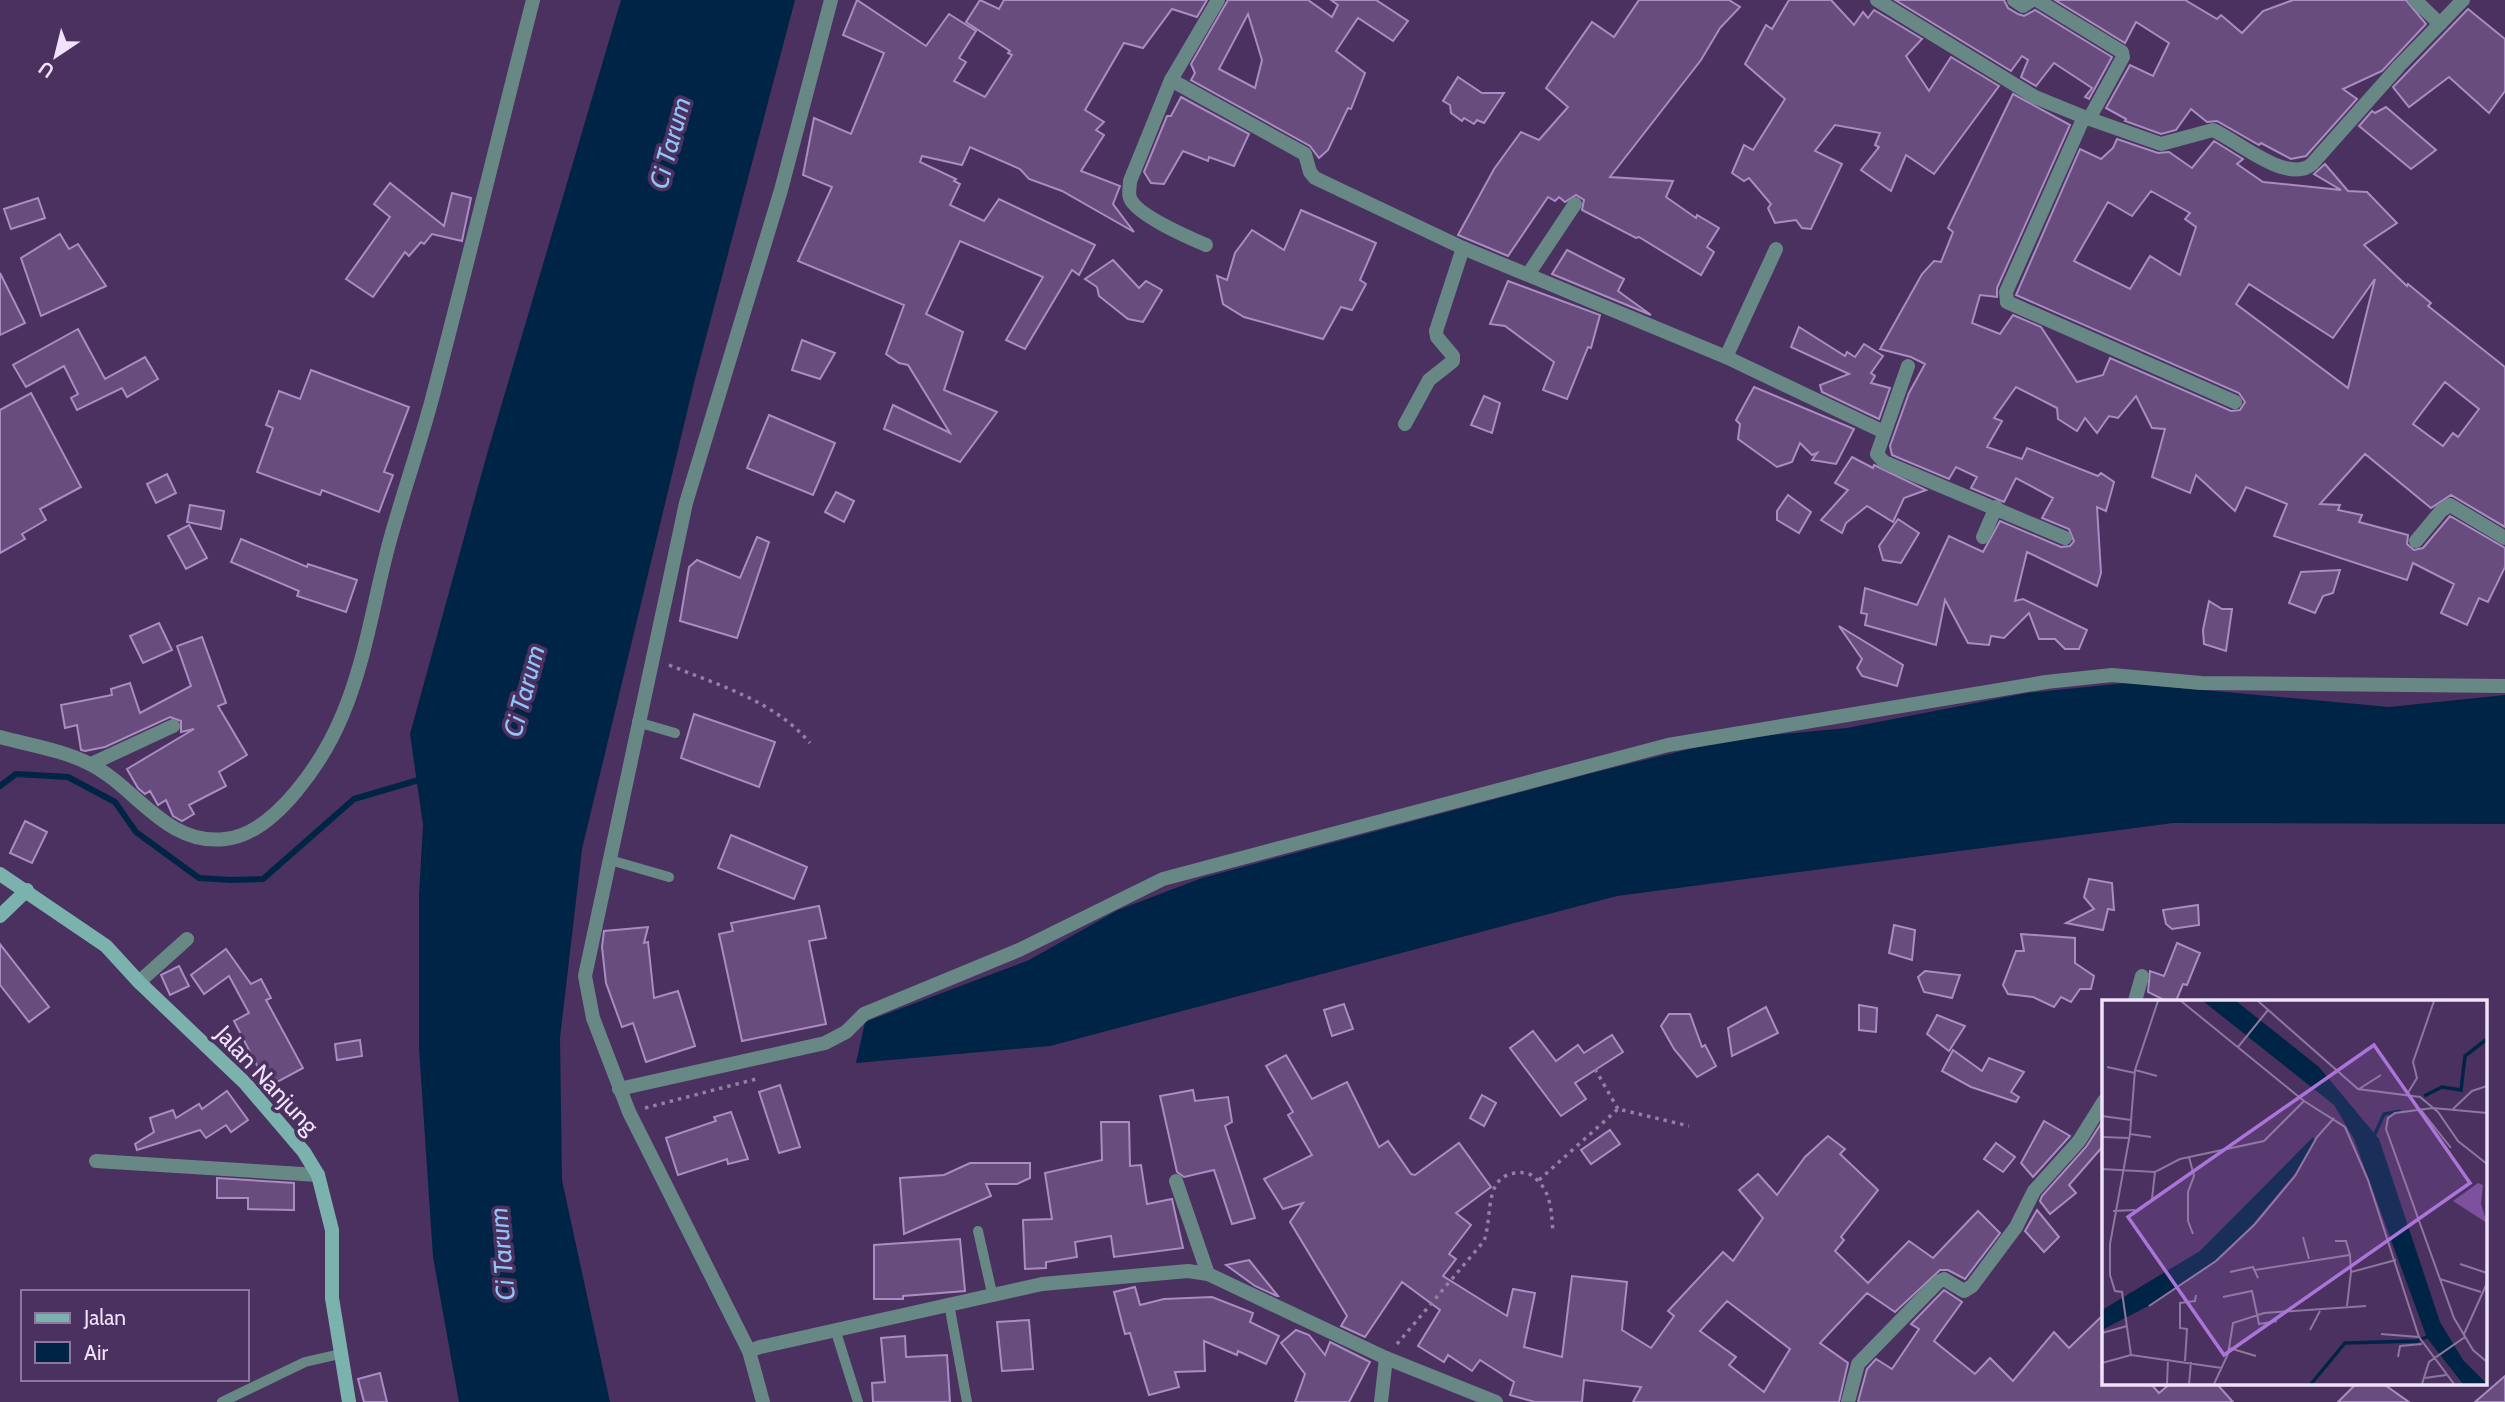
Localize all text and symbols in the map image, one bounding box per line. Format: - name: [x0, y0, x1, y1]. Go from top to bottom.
- north arrow: [21, 21, 91, 91]
- text: U: [34, 56, 59, 83]
- water label: Ci Tarum: [642, 94, 698, 192]
- water label: Ci Tarum: [496, 642, 552, 740]
- inset map: [2102, 1000, 2488, 1384]
- street label: Jalan Nanjung: [209, 1019, 326, 1141]
- water label: Ci Tarum: [482, 1206, 522, 1302]
- legend: [21, 1290, 248, 1381]
- text: Jalan: [83, 1305, 126, 1330]
- text: Air: [84, 1340, 108, 1365]

